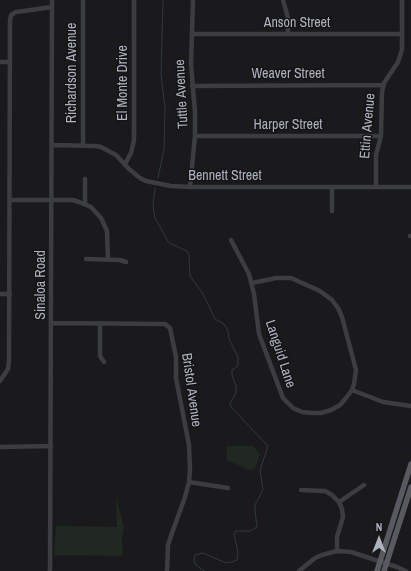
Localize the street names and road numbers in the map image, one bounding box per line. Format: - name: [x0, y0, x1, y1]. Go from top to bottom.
- street label: Anson Street: [264, 15, 330, 31]
- street label: Richardson Avenue: [64, 23, 80, 123]
- street label: El Monte Drive: [115, 45, 131, 121]
- street label: Tuttle Avenue: [172, 59, 192, 129]
- street label: Weaver Street: [251, 66, 325, 82]
- street label: Ettin Avenue: [357, 93, 379, 159]
- street label: Harper Street: [254, 117, 322, 133]
- street label: Bennett Street: [188, 168, 262, 184]
- street label: Sinaloa Road: [33, 250, 49, 320]
- street label: Languid Lane: [261, 318, 299, 390]
- street label: Bristol Avenue: [177, 352, 205, 428]

